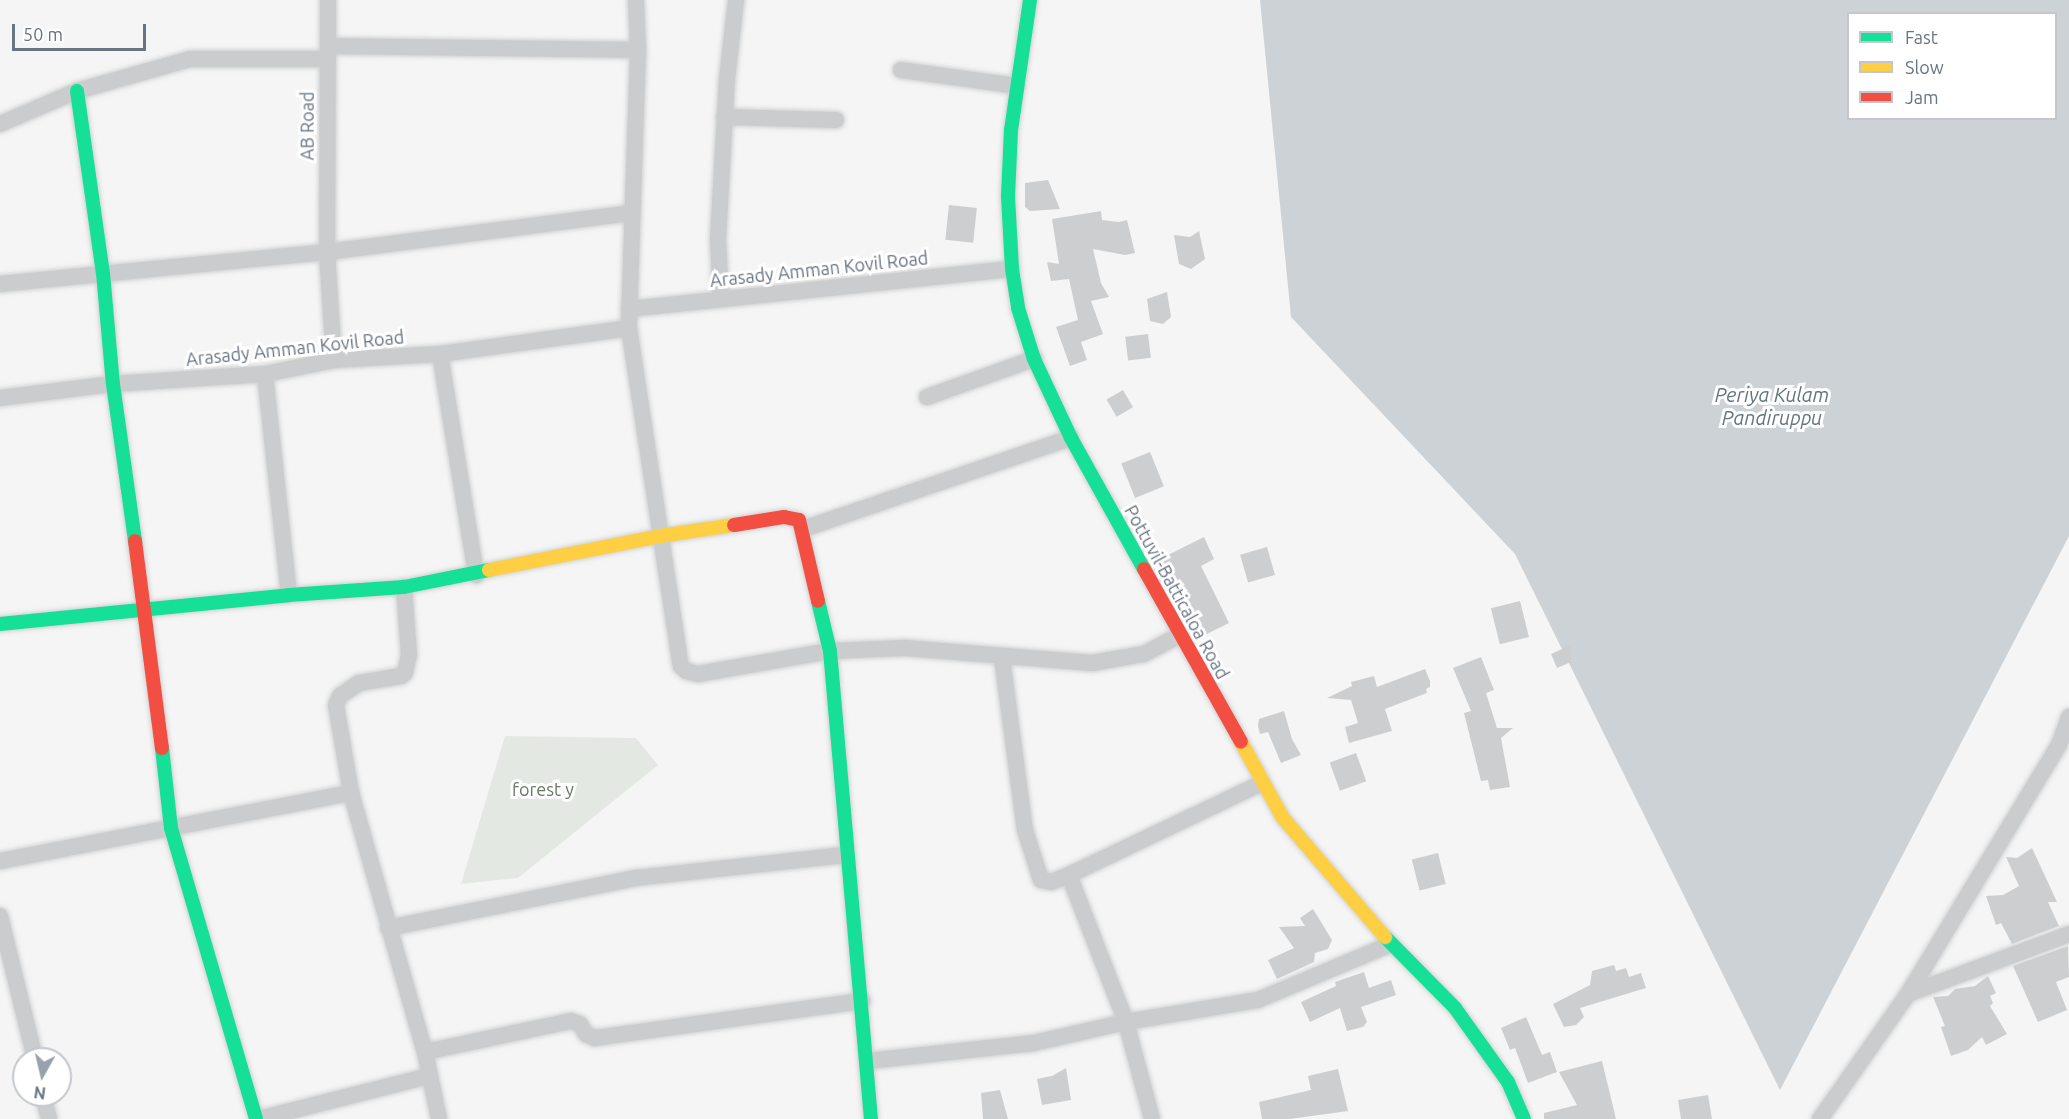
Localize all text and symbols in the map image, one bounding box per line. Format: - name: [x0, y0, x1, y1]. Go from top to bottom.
- scale bar: [15, 12, 148, 50]
- legend: [1847, 12, 2057, 120]
- text: 50 m: [23, 24, 63, 44]
- text: Fast: [1905, 27, 1938, 47]
- text: Slow: [1905, 57, 1944, 77]
- text: Jam: [1905, 87, 1939, 107]
- street label: AB Road: [296, 92, 318, 160]
- street label: Arasady Amman Kovil Road: [709, 247, 929, 291]
- street label: Arasady Amman Kovil Road: [185, 326, 405, 370]
- water label: Periya Kulam Pandiruppu: [1715, 382, 1829, 429]
- street label: Pottuvil-Batticaloa Road: [1120, 501, 1234, 683]
- park label: forest y: [512, 778, 574, 800]
- north arrow: [12, 1047, 72, 1107]
- text: N: [33, 1083, 47, 1103]

